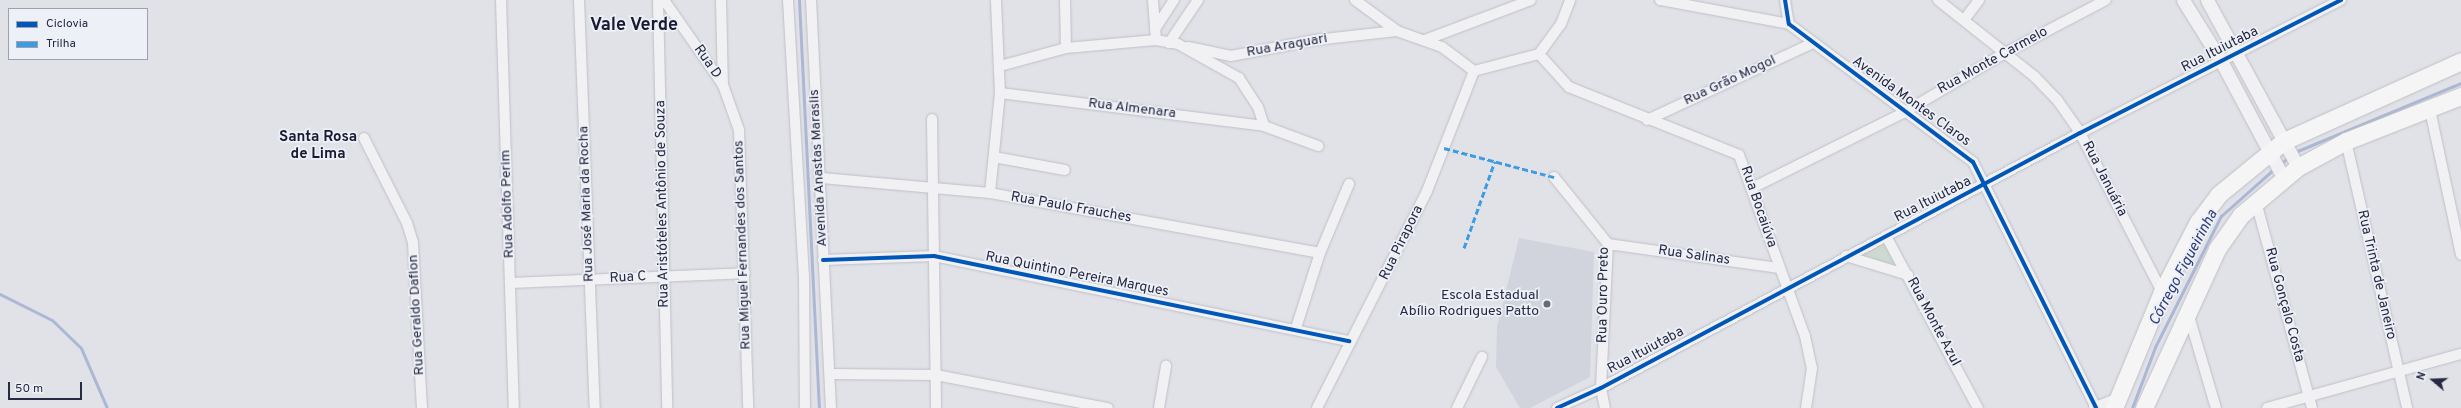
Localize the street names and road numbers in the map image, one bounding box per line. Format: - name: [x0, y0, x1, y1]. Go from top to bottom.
- street label: Rua Ituiutaba: [2179, 23, 2261, 77]
- street label: Rua Monte Carmelo: [1935, 24, 2051, 98]
- street label: Rua Araguari: [1245, 31, 1329, 61]
- street label: Rua D: [689, 42, 725, 82]
- street label: Rua Grão Mogol: [1681, 52, 1779, 110]
- street label: Avenida Montes Claros: [1849, 53, 1973, 151]
- street label: Avenida Anastas Maraslis: [806, 88, 832, 248]
- street label: Rua Almenara: [1087, 95, 1177, 123]
- street label: Rua Aristóteles Antônio de Souza: [653, 99, 673, 309]
- street label: Rua José Maria da Rocha: [576, 126, 598, 282]
- street label: Rua Januária: [2078, 139, 2130, 219]
- street label: Rua Miguel Fernandes dos Santos: [731, 140, 755, 350]
- street label: Rua Adolfo Perim: [498, 149, 518, 259]
- street label: Rua Bocaiúva: [1736, 164, 1780, 250]
- street label: Rua Ituiutaba: [1892, 173, 1974, 227]
- street label: Rua Paulo Frauches: [1009, 189, 1133, 227]
- street label: Rua Pirapora: [1377, 203, 1427, 283]
- street label: Rua Trinta de Janeiro: [2353, 208, 2399, 342]
- street label: Rua Salinas: [1657, 243, 1731, 269]
- street label: Rua Gonçalo Costa: [2261, 246, 2307, 364]
- street label: Rua Ouro Preto: [1595, 247, 1613, 343]
- street label: Rua Quintino Pereira Marques: [984, 249, 1170, 301]
- street label: Rua Geraldo Daflon: [405, 254, 429, 376]
- street label: Rua C: [609, 269, 647, 287]
- street label: Rua Monte Azul: [1902, 275, 1964, 369]
- street label: Rua Ituiutaba: [1605, 324, 1687, 378]

